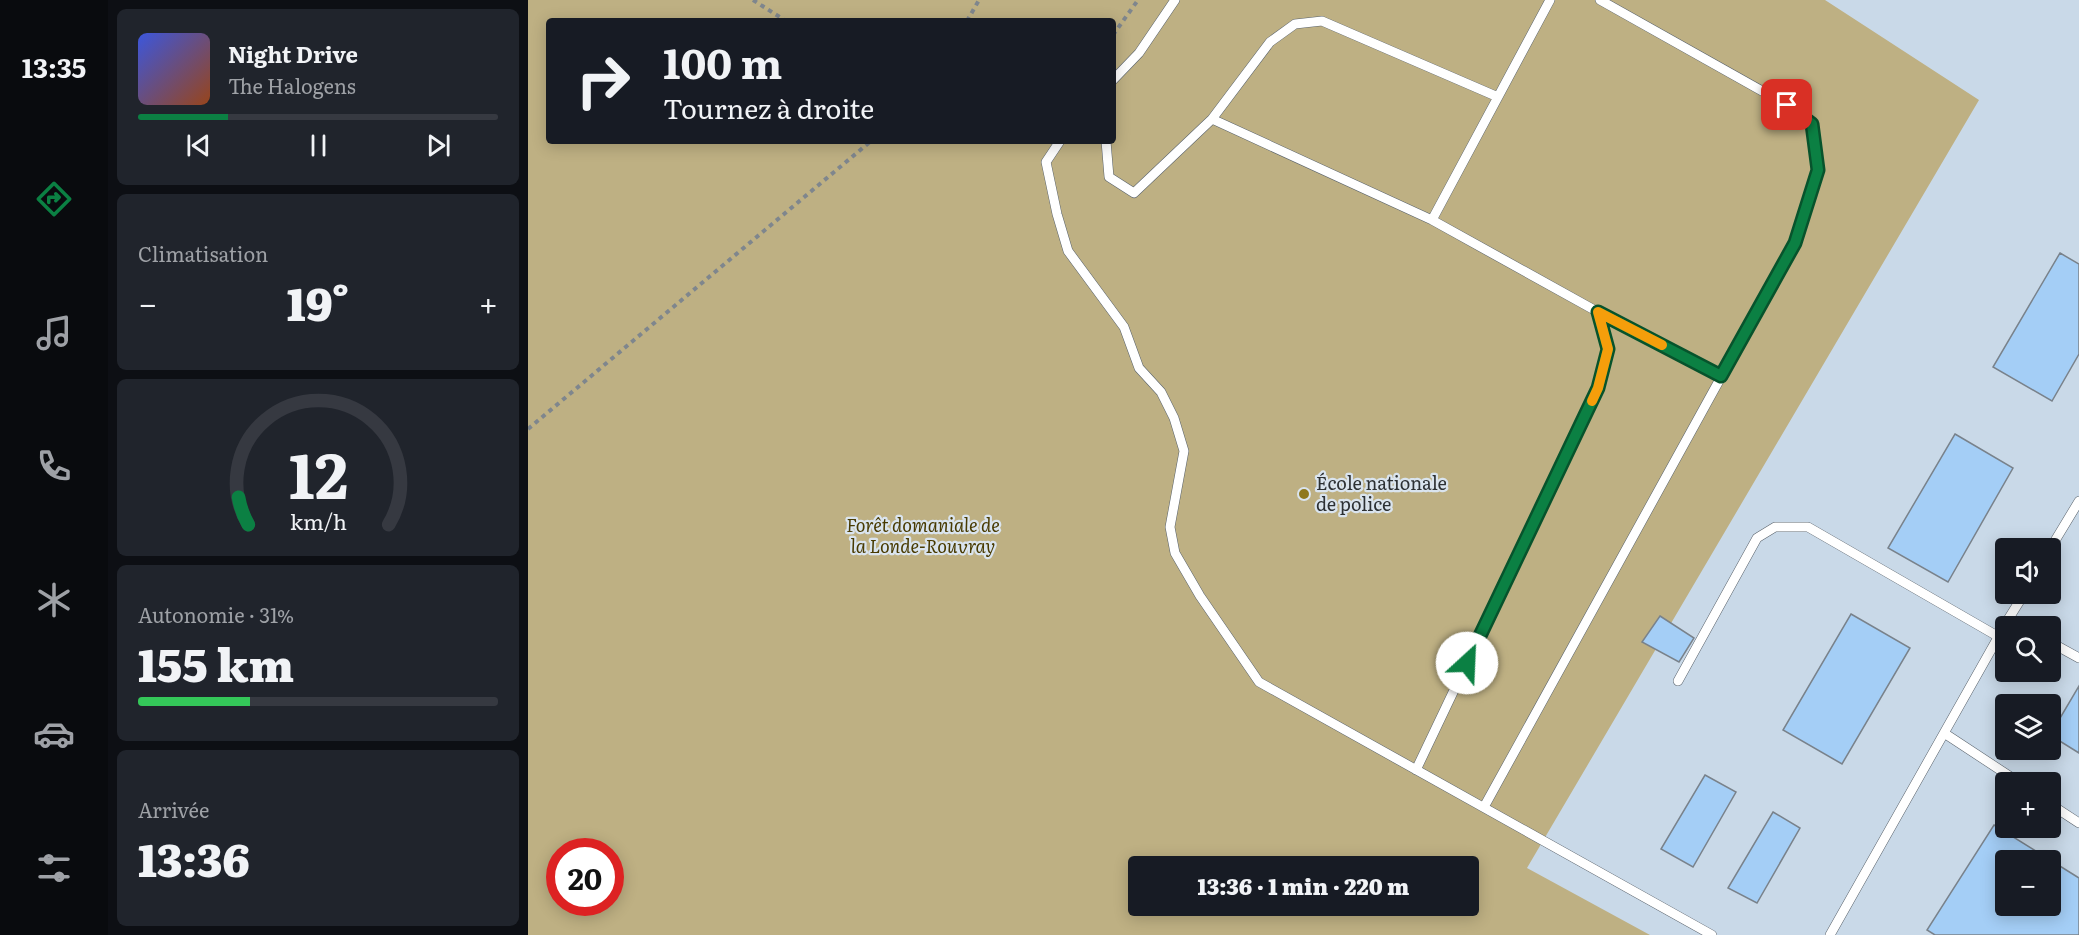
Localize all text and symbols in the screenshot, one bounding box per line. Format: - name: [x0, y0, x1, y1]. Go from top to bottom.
- text: 100 m: [663, 30, 782, 92]
- text: Night Drive: [228, 37, 358, 70]
- icon: right: [564, 42, 642, 120]
- text: 13:35: [22, 46, 86, 86]
- text: The Halogens: [228, 70, 356, 100]
- pin: [1761, 79, 1812, 130]
- text: Tournez à droite: [663, 87, 874, 127]
- icon: arrive: [1770, 88, 1803, 121]
- icon: previous: [182, 129, 215, 162]
- icon: pause: [302, 129, 335, 162]
- icon: next: [422, 129, 455, 162]
- icon: directions: [33, 178, 75, 220]
- text: Climatisation: [138, 238, 268, 268]
- text: 19°: [287, 268, 349, 335]
- text: −: [138, 277, 157, 326]
- text: +: [479, 277, 498, 326]
- icon: music: [33, 312, 75, 354]
- text: 12: [288, 426, 348, 518]
- icon: phone: [33, 445, 75, 487]
- place label: École nationale de police: [1316, 469, 1447, 517]
- marker: École nationale de police: [1297, 487, 1311, 501]
- text: km/h: [289, 505, 347, 537]
- park label: Forêt domaniale de la Londe-Rouvray: [846, 511, 1000, 559]
- map controls: [1995, 538, 2061, 916]
- button: sound: [1995, 538, 2061, 604]
- icon: climate: [33, 579, 75, 621]
- text: Autonomie · 31%: [138, 599, 294, 629]
- button: search: [1995, 616, 2061, 682]
- text: 155 km: [138, 629, 294, 696]
- position arrow: [1435, 631, 1499, 695]
- button: layers: [1995, 694, 2061, 760]
- icon: car: [33, 713, 75, 755]
- button: +: [1995, 772, 2061, 838]
- text: Arrivée: [138, 794, 209, 824]
- text: 13:36: [138, 824, 250, 891]
- speed limit sign: 20: [546, 838, 624, 916]
- icon: filters: [33, 847, 75, 889]
- button: −: [1995, 850, 2061, 916]
- text: 13:36 · 1 min · 220 m: [1198, 869, 1409, 902]

